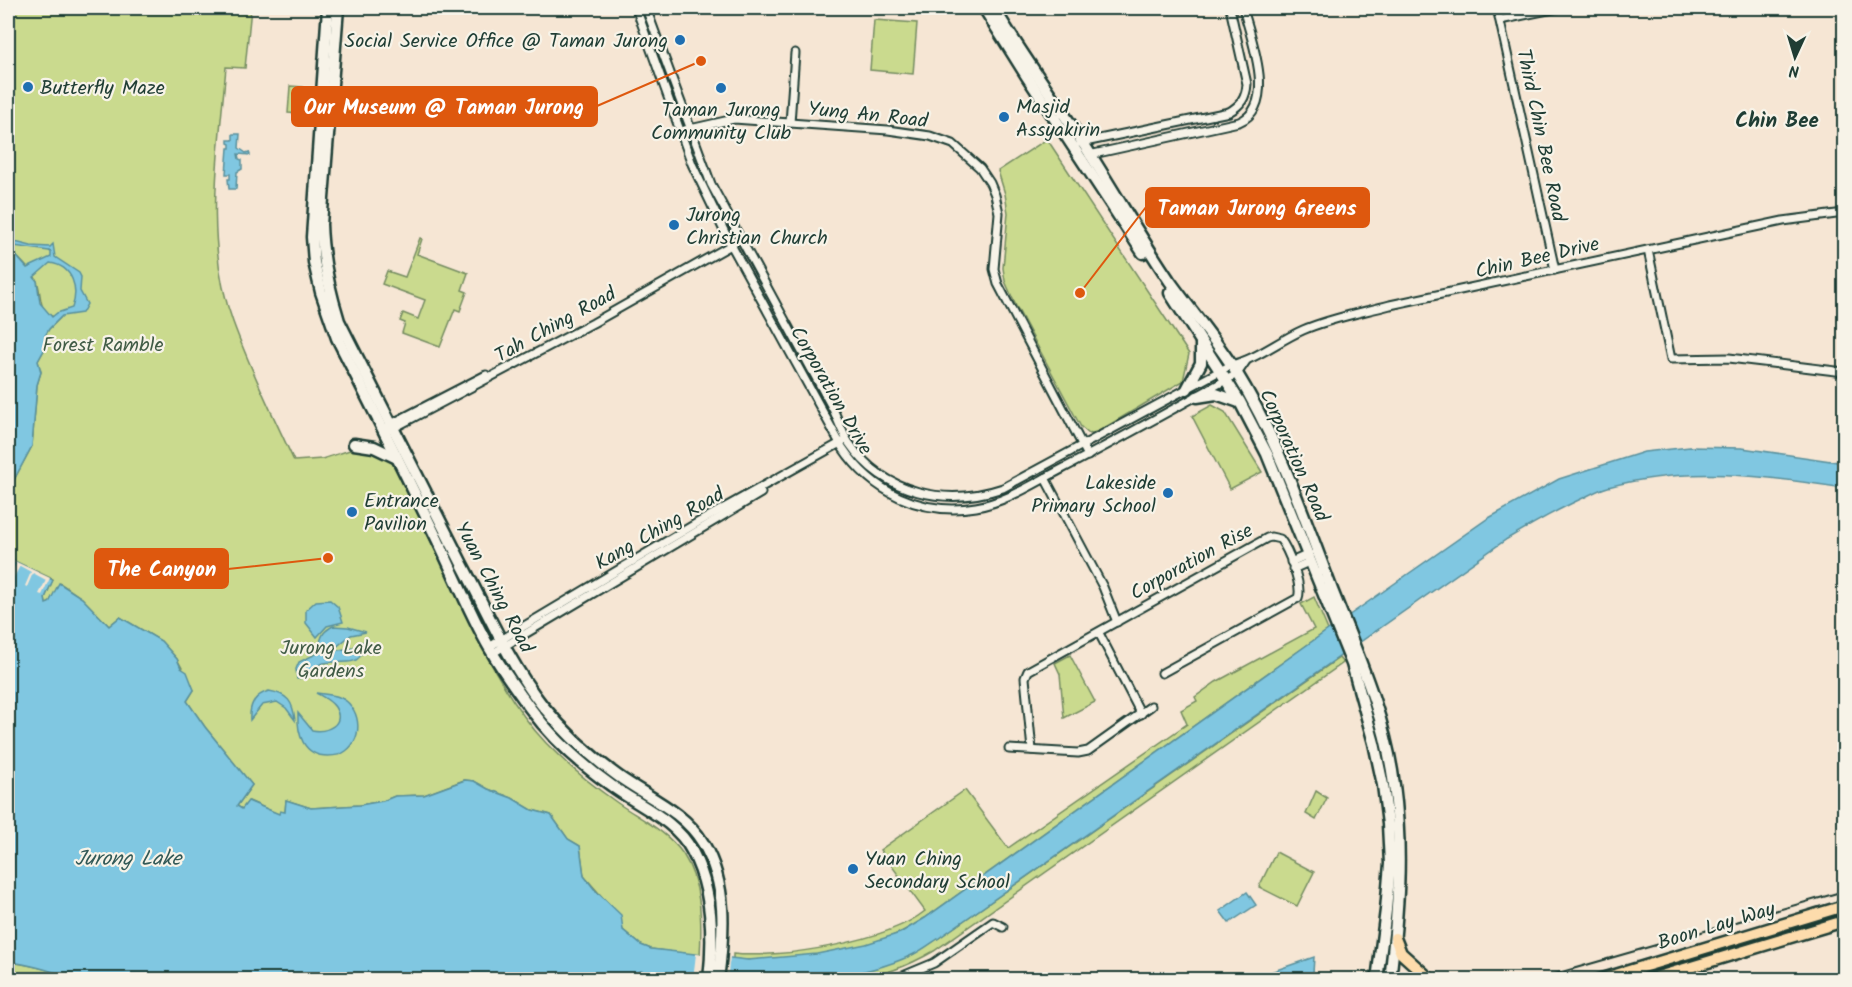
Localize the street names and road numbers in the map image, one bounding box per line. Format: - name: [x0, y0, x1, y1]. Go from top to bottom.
- street label: Third Chin Bee Road: [1506, 46, 1574, 226]
- street label: Yung An Road: [806, 94, 930, 138]
- street label: Chin Bee Drive: [1472, 229, 1603, 289]
- street label: Tah Ching Road: [489, 279, 623, 372]
- street label: Corporation Drive: [780, 321, 880, 461]
- street label: Corporation Road: [1250, 384, 1337, 528]
- street label: Kang Ching Road: [589, 479, 732, 580]
- street label: Yuan Ching Road: [445, 516, 542, 660]
- street label: Corporation Rise: [1125, 516, 1259, 610]
- street label: Boon Lay Way: [1654, 894, 1780, 960]

